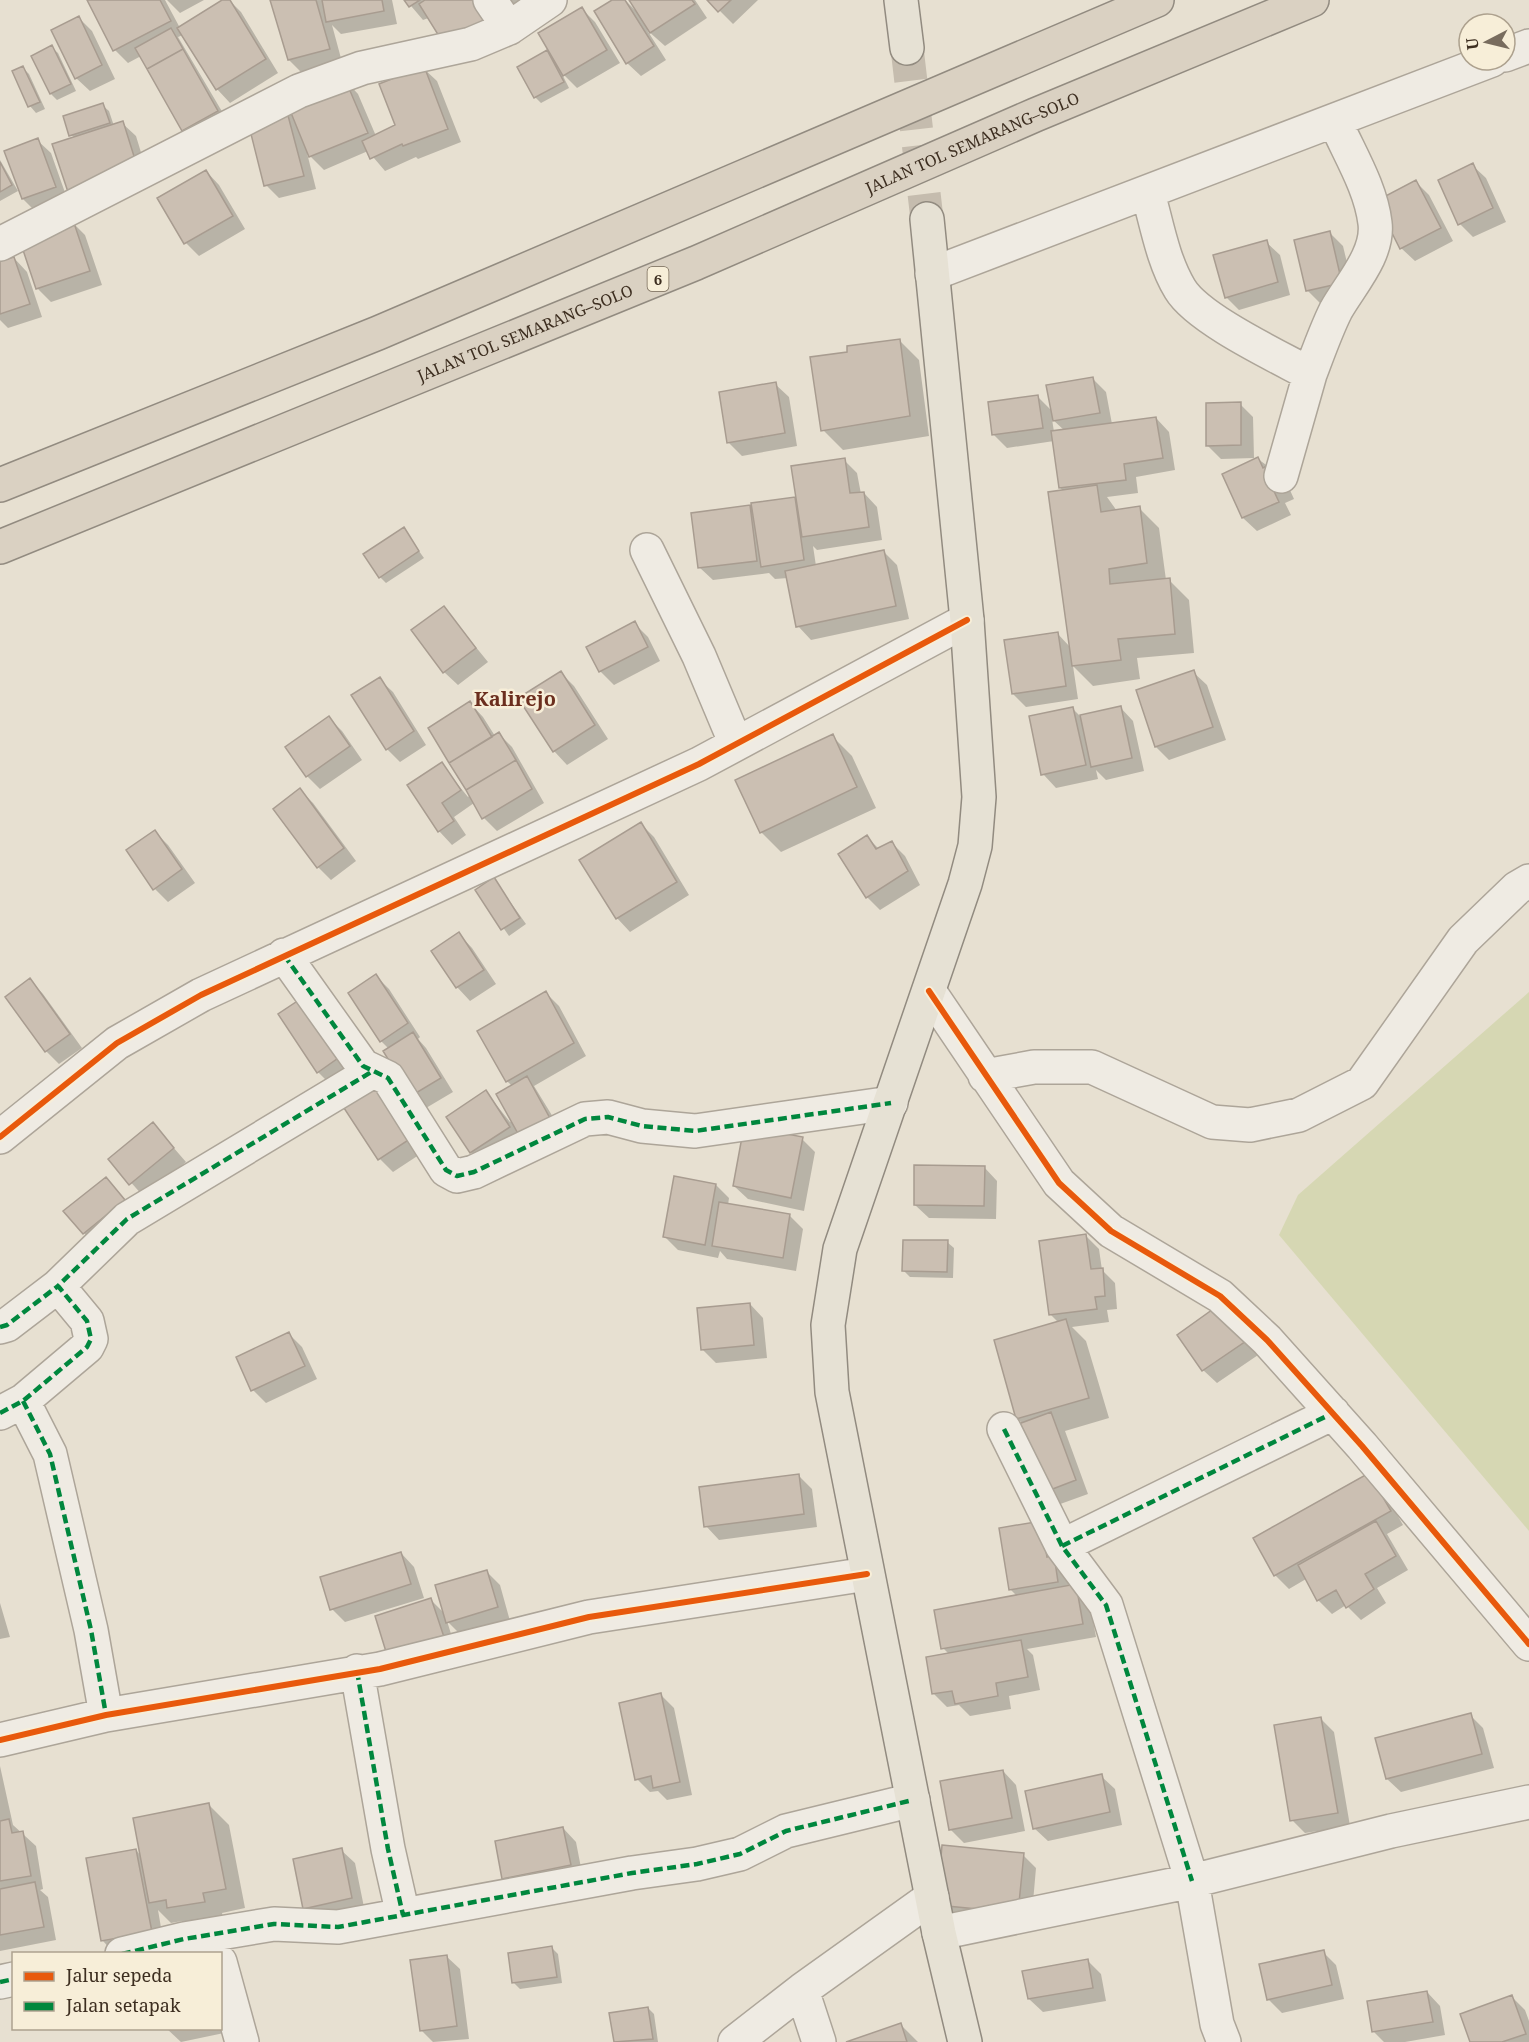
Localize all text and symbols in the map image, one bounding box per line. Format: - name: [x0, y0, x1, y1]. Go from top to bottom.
- north arrow: [1457, 12, 1517, 72]
- text: U: [1460, 37, 1484, 51]
- street label: JALAN TOL SEMARANG–SOLO: [861, 87, 1083, 199]
- road number: 6: [648, 267, 668, 291]
- street label: JALAN TOL SEMARANG–SOLO: [413, 279, 636, 387]
- district label: Kalirejo: [474, 685, 556, 712]
- legend: [12, 1952, 222, 2030]
- text: Jalur sepeda: [65, 1963, 172, 1987]
- text: Jalan setapak: [65, 1993, 181, 2017]

